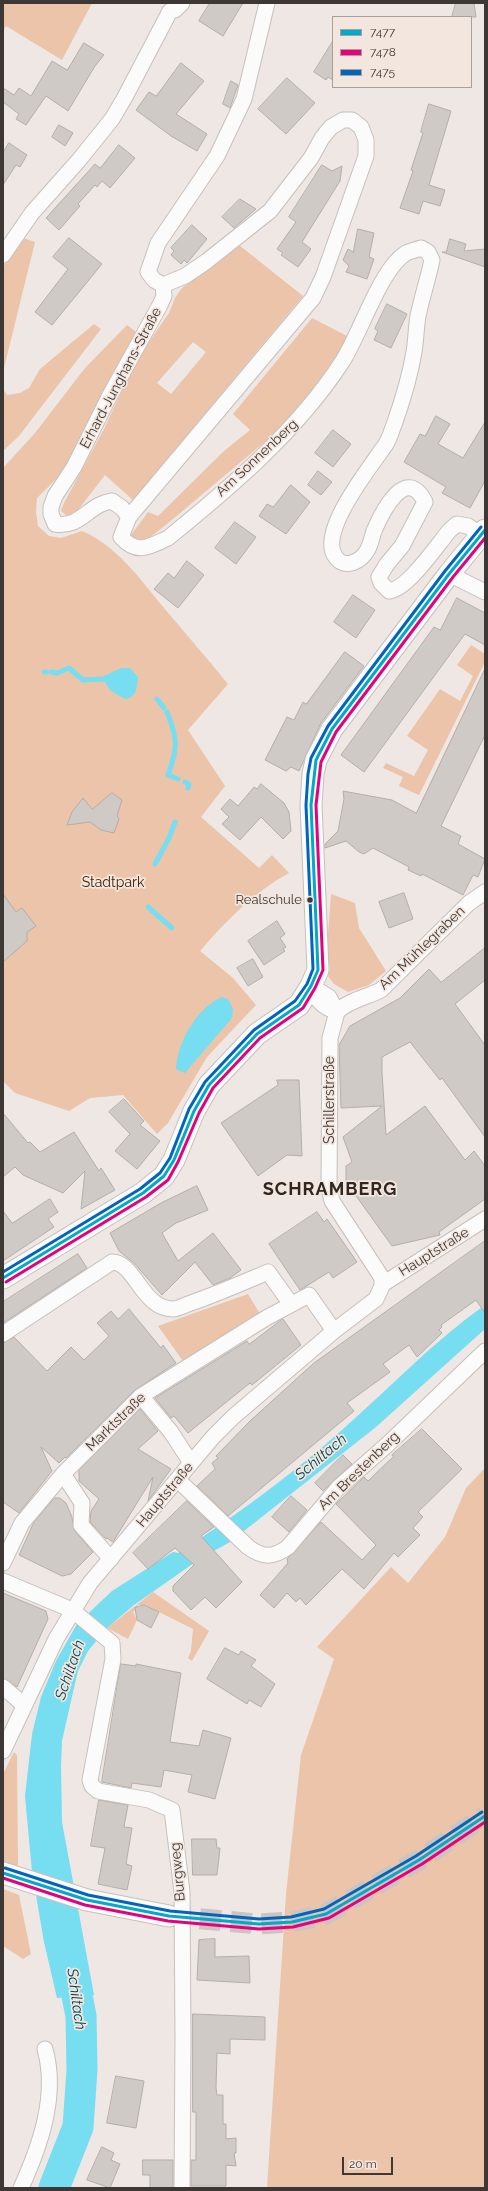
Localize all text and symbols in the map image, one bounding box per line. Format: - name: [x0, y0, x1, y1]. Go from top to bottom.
- legend: [332, 16, 472, 88]
- text: 7477: [370, 25, 395, 39]
- text: 7478: [370, 45, 396, 59]
- text: 7475: [370, 65, 395, 79]
- street label: Erhard-Junghans-Straße: [77, 304, 165, 452]
- street label: Am Sonnenberg: [213, 416, 301, 500]
- park label: Stadtpark: [82, 875, 144, 891]
- place label: Realschule: [236, 892, 302, 908]
- marker: Realschule: [305, 895, 315, 905]
- street label: Am Mühlegraben: [376, 903, 468, 993]
- street label: Schillerstraße: [322, 1056, 338, 1144]
- district label: SCHRAMBERG: [263, 1179, 397, 1201]
- street label: Hauptstraße: [396, 1224, 472, 1280]
- street label: Marktstraße: [83, 1389, 149, 1455]
- street label: Am Brestenberg: [315, 1428, 403, 1514]
- water label: Schiltach: [291, 1430, 351, 1484]
- street label: Hauptstraße: [133, 1459, 197, 1531]
- water label: Schiltach: [51, 1638, 89, 1702]
- street label: Burgweg: [167, 1842, 189, 1902]
- water label: Schiltach: [63, 1967, 89, 2031]
- scale bar: [344, 2149, 395, 2175]
- text: 20 m: [349, 2157, 377, 2171]

